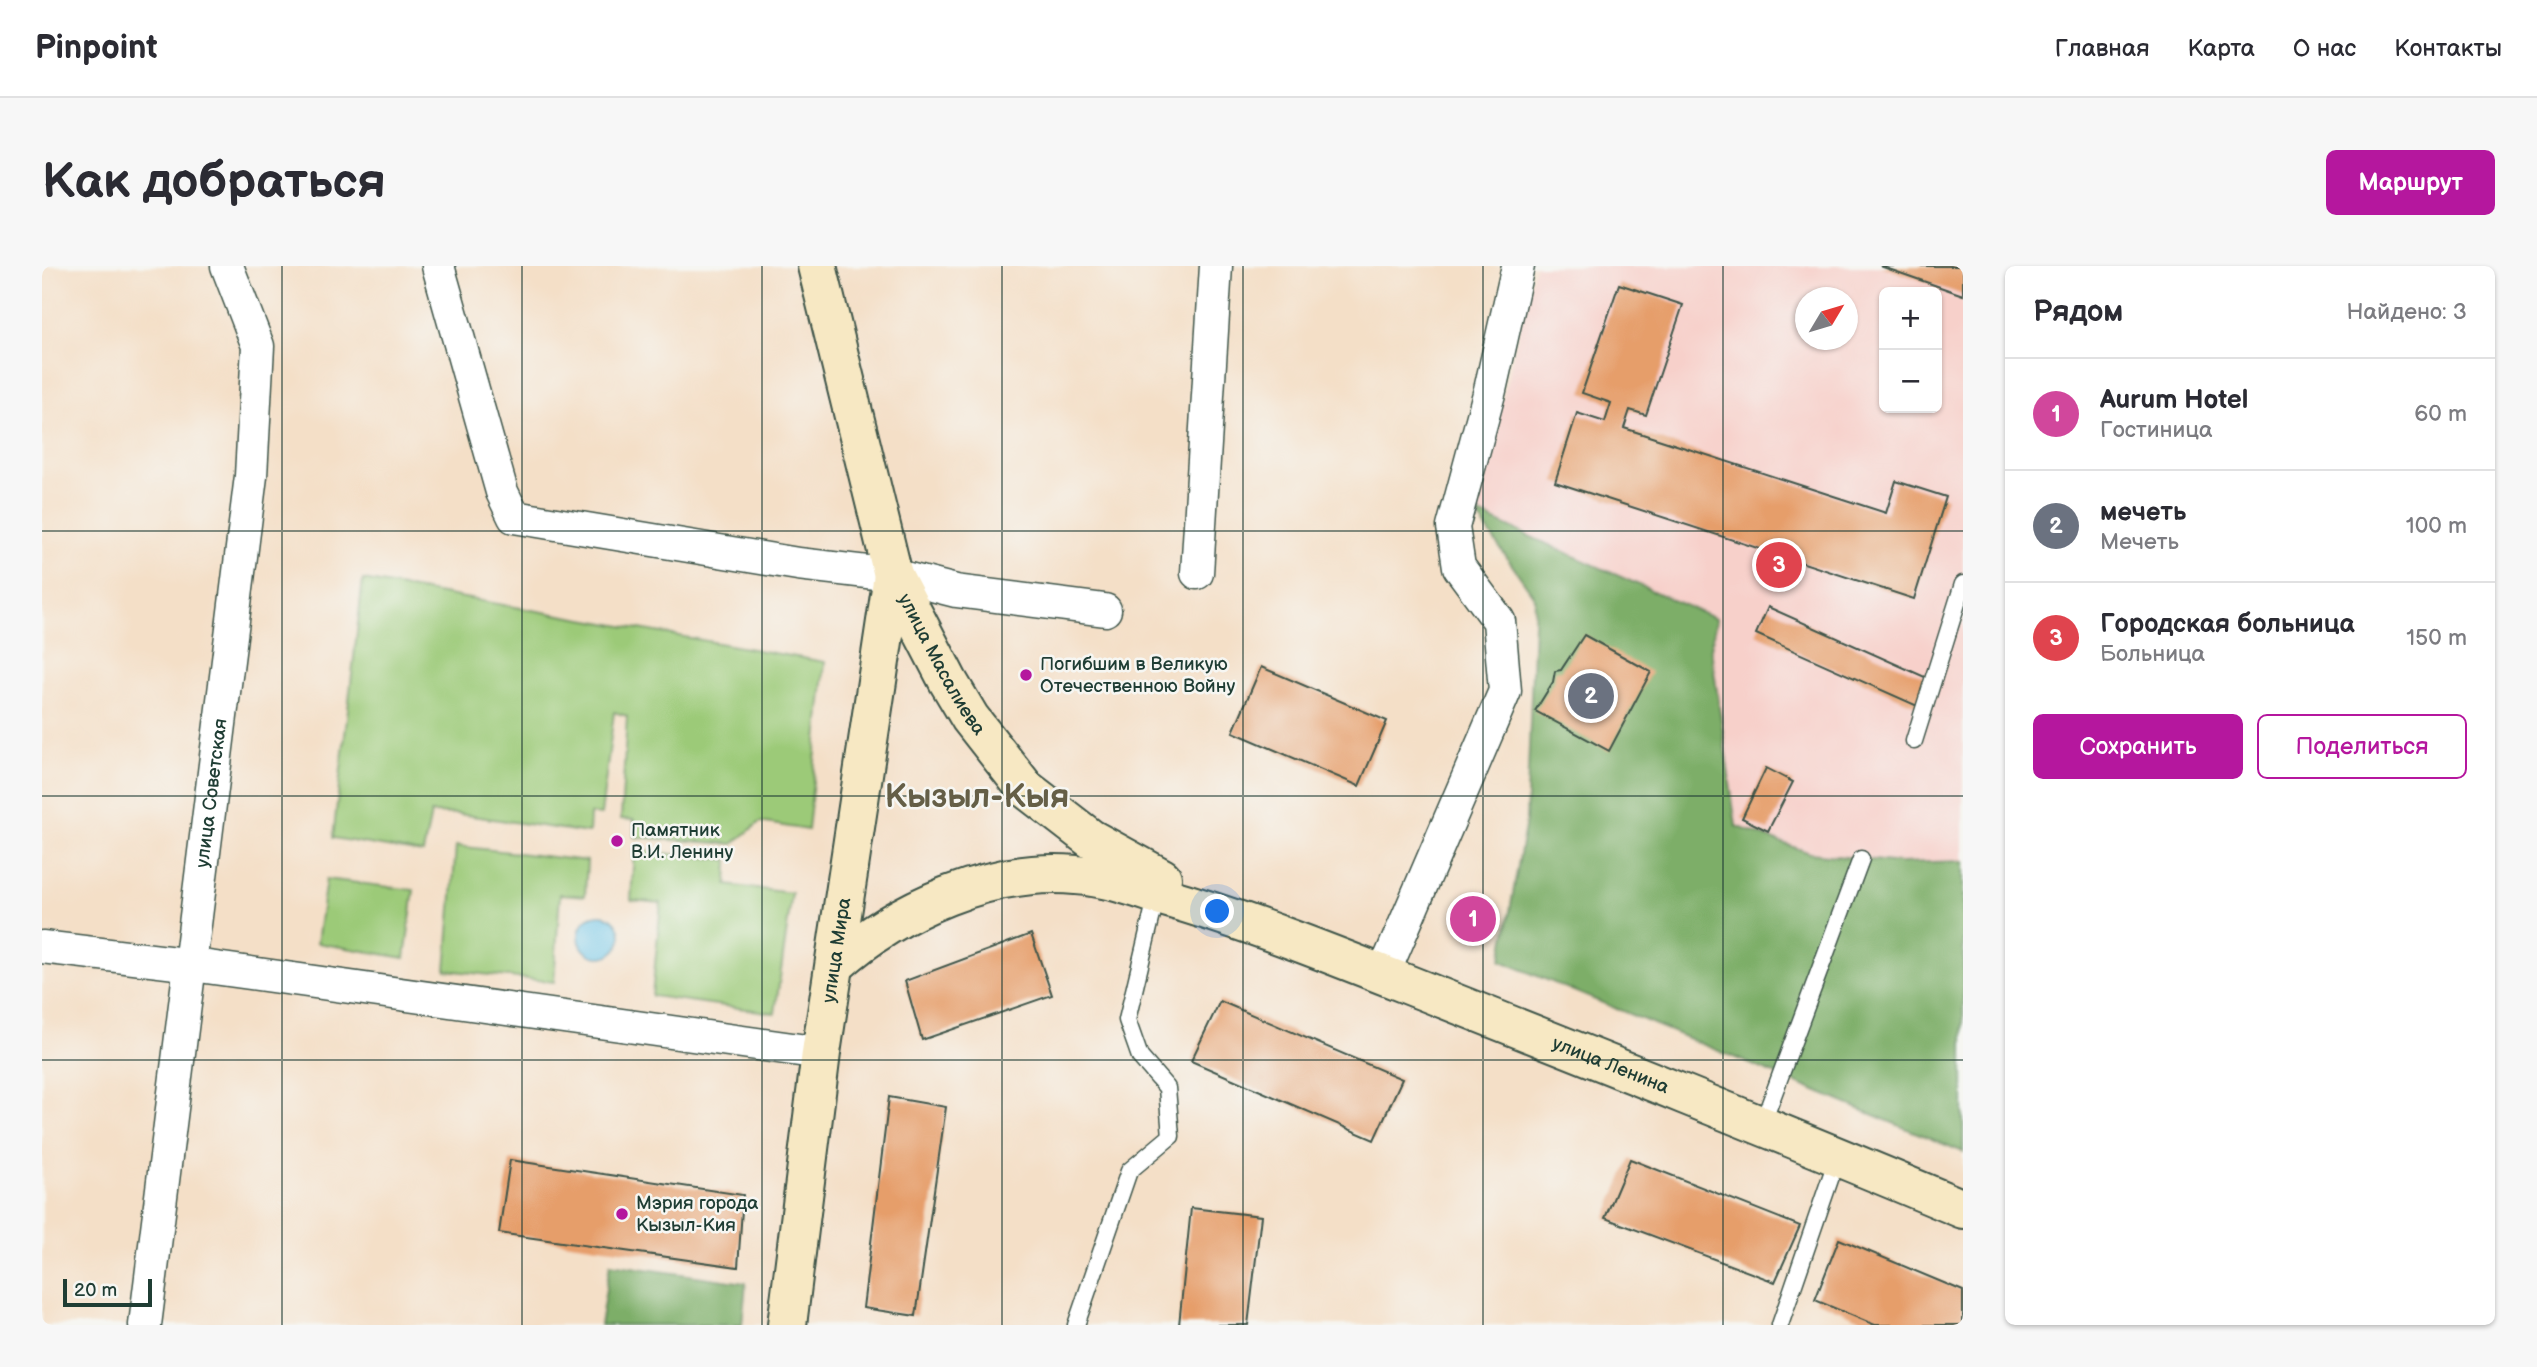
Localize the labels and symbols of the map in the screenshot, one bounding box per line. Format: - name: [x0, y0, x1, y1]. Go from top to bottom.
- north arrow: [1795, 287, 1858, 350]
- pin: 3: [1756, 539, 1802, 591]
- street label: улица Масалиева: [893, 590, 991, 740]
- place label: Погибшим в Великую Отечественною Войну: [1040, 653, 1235, 698]
- marker: Погибшим в Великую Отечественною Войну: [1018, 667, 1034, 683]
- pin: 2: [1568, 670, 1614, 722]
- street label: улица Советская: [191, 717, 232, 869]
- district label: Кызыл-Кыя: [885, 777, 1069, 817]
- place label: Памятник В.И. Ленину: [631, 819, 733, 864]
- marker: Памятник В.И. Ленину: [609, 833, 625, 849]
- pin: 1: [1450, 893, 1496, 945]
- your location: [1200, 894, 1234, 928]
- street label: улица Мира: [817, 896, 856, 1004]
- street label: улица Ленина: [1549, 1031, 1672, 1099]
- place label: Мэрия города Кызыл-Кия: [636, 1192, 758, 1237]
- marker: Мэрия города Кызыл-Кия: [614, 1206, 630, 1222]
- scale bar: [63, 1276, 152, 1308]

